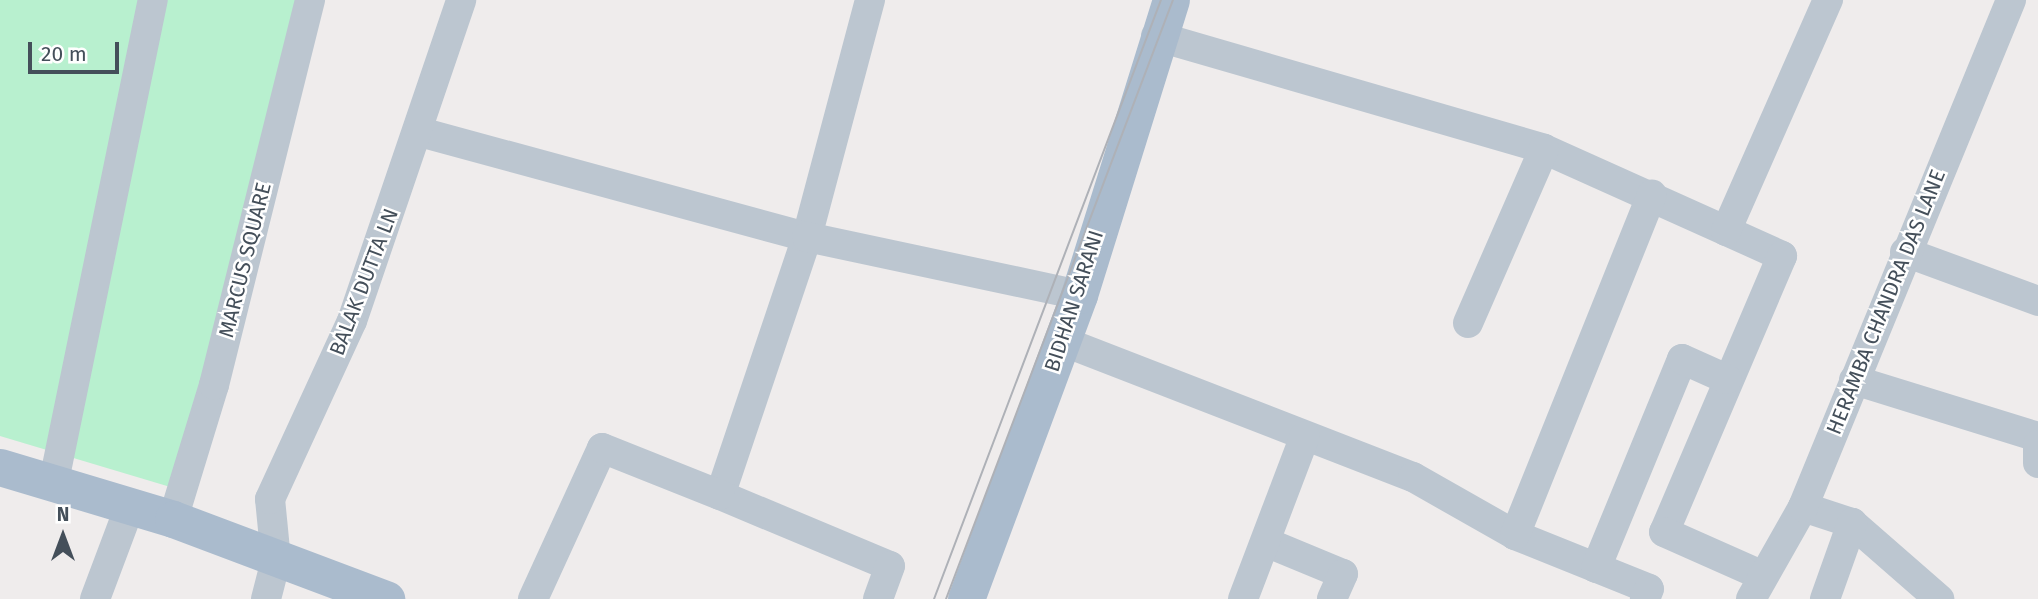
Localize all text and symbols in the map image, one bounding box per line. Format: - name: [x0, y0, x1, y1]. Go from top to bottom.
- scale bar: [32, 28, 122, 72]
- text: 20 m: [41, 41, 87, 67]
- street label: HERAMBA CHANDRA DAS LANE: [1821, 166, 1951, 438]
- street label: MARCUS SQUARE: [214, 180, 276, 340]
- street label: BALAK DUTTA LN: [324, 205, 404, 359]
- street label: BIDHAN SARANI: [1039, 227, 1109, 375]
- north arrow: [28, 501, 98, 571]
- text: N: [57, 503, 69, 526]

